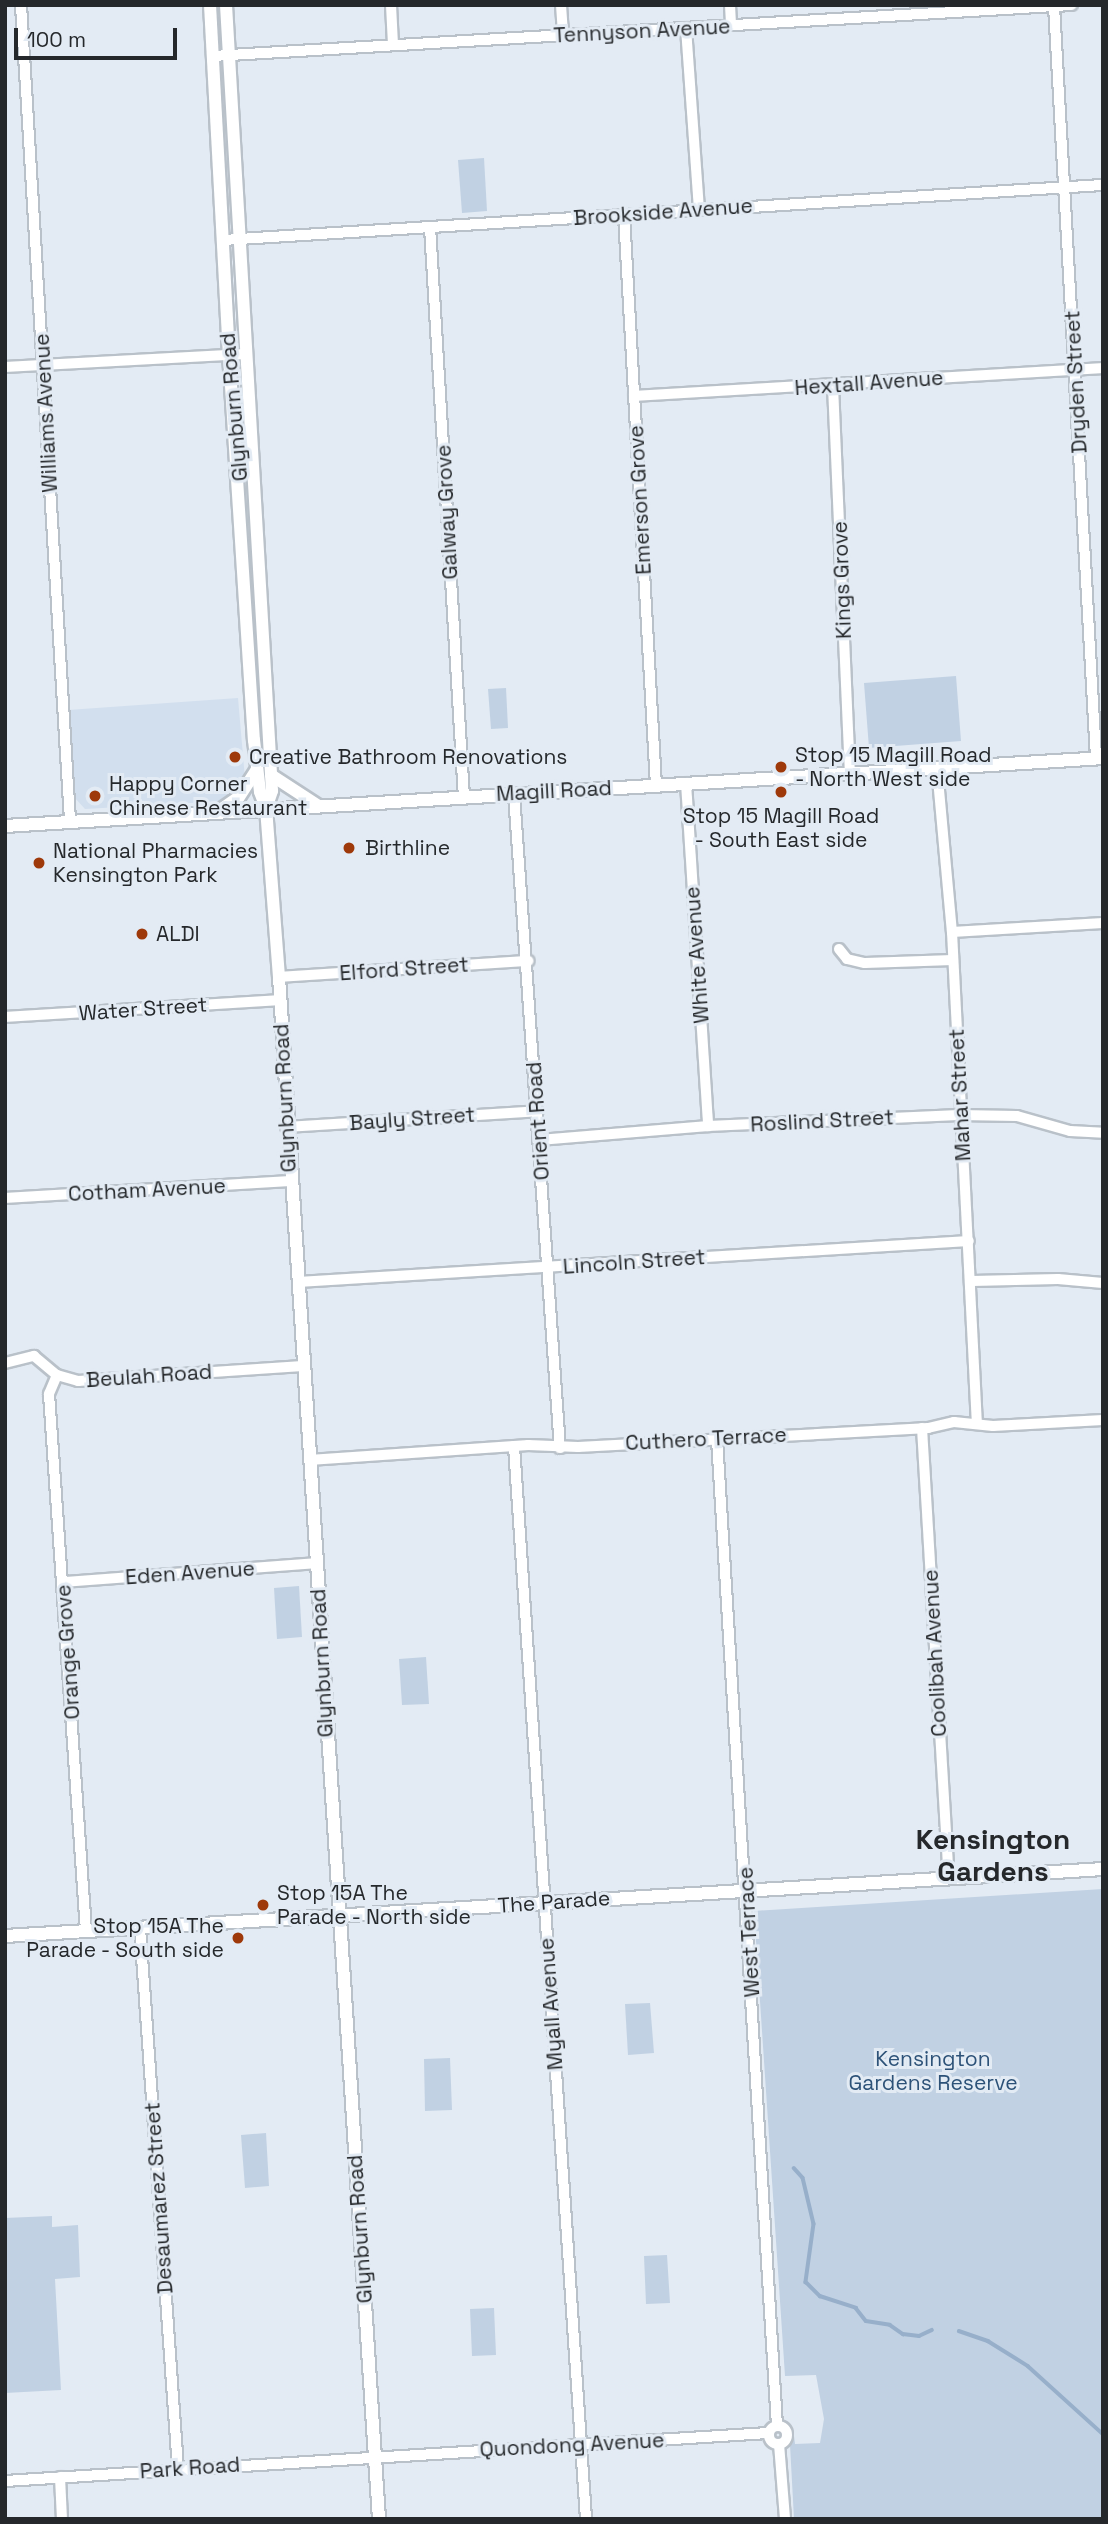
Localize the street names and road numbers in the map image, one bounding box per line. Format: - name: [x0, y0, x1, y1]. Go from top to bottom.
- street label: Tennyson Avenue: [553, 14, 731, 48]
- street label: Brookside Avenue: [572, 193, 754, 231]
- street label: Dryden Street: [1060, 310, 1092, 454]
- street label: Glynburn Road: [215, 332, 253, 482]
- street label: Williams Avenue: [29, 333, 63, 493]
- street label: Hextall Avenue: [794, 365, 944, 401]
- street label: Emerson Grove: [624, 425, 656, 575]
- street label: Galway Grove: [431, 444, 463, 580]
- street label: Kings Grove: [827, 521, 857, 639]
- street label: Magill Road: [496, 775, 612, 807]
- street label: White Avenue: [680, 885, 714, 1025]
- street label: Elford Street: [339, 952, 469, 986]
- street label: Water Street: [78, 992, 208, 1026]
- street label: Glynburn Road: [269, 1023, 301, 1173]
- street label: Mahar Street: [944, 1028, 976, 1162]
- street label: Orient Road: [521, 1061, 555, 1181]
- street label: Bayly Street: [348, 1102, 476, 1136]
- street label: Roslind Street: [750, 1105, 894, 1137]
- street label: Cotham Avenue: [67, 1173, 227, 1207]
- street label: Lincoln Street: [562, 1244, 706, 1280]
- street label: Beulah Road: [85, 1359, 213, 1393]
- street label: Cuthero Terrace: [624, 1422, 788, 1456]
- street label: Eden Avenue: [124, 1556, 256, 1590]
- street label: Coolibah Avenue: [918, 1569, 952, 1737]
- street label: Orange Grove: [51, 1584, 85, 1720]
- street label: Glynburn Road: [306, 1588, 338, 1738]
- street label: West Terrace: [733, 1866, 765, 1998]
- street label: The Parade: [497, 1885, 611, 1919]
- street label: Myall Avenue: [534, 1937, 568, 2071]
- street label: Desaumarez Street: [140, 2101, 178, 2295]
- street label: Glynburn Road: [342, 2154, 378, 2304]
- street label: Quondong Avenue: [479, 2428, 665, 2462]
- street label: Park Road: [139, 2452, 241, 2484]

